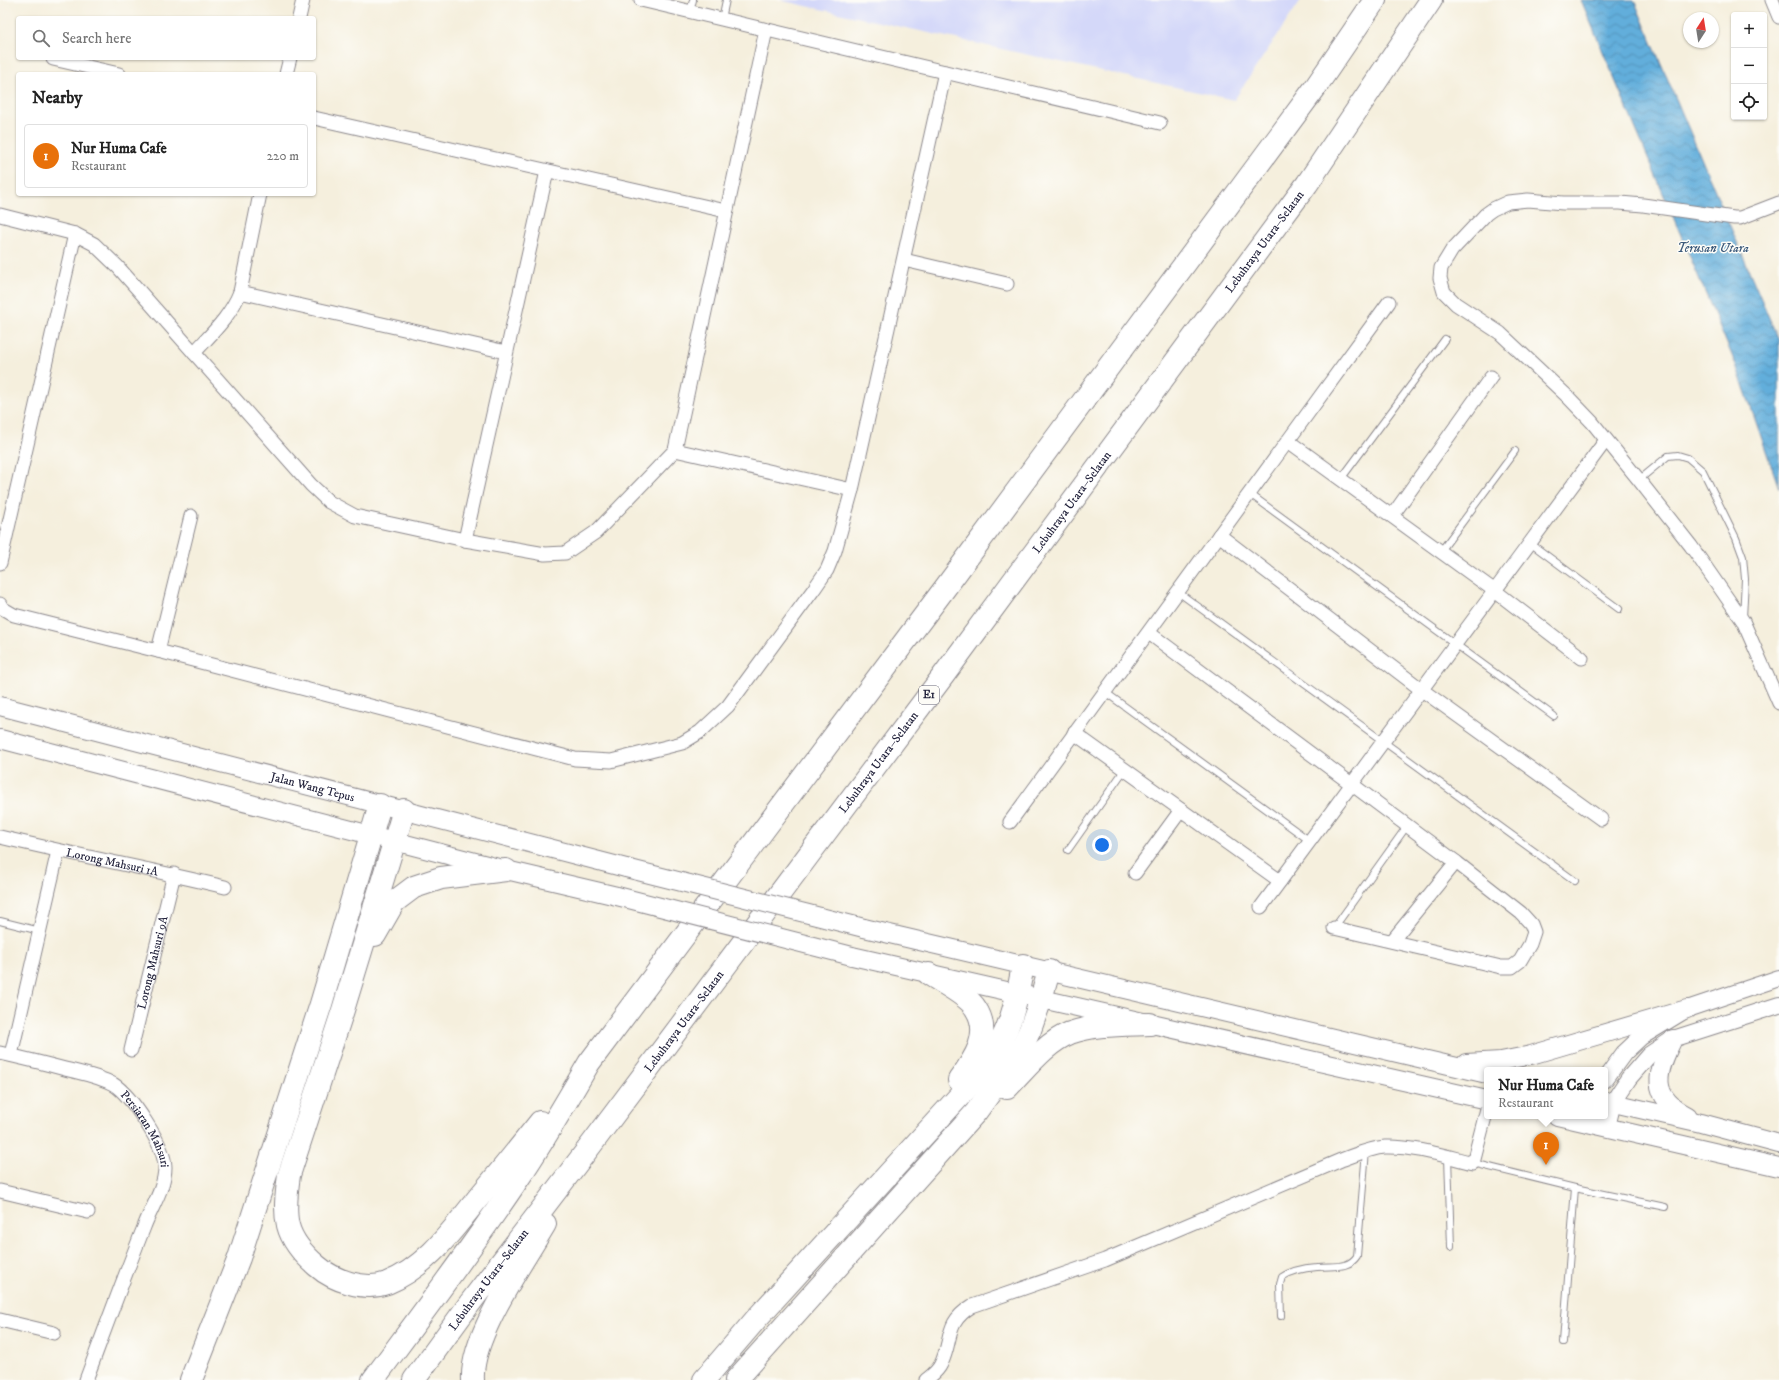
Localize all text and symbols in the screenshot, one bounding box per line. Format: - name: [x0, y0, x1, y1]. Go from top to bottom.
- north arrow: [1683, 12, 1719, 48]
- map controls: [1731, 12, 1767, 120]
- button: +: [1731, 12, 1767, 48]
- search box: [16, 16, 316, 60]
- icon: search: [30, 27, 52, 49]
- text: Search here: [62, 29, 131, 48]
- button: −: [1731, 48, 1767, 84]
- button: locate: [1731, 84, 1767, 120]
- text: Nearby: [32, 87, 82, 109]
- text: Nur Huma Cafe: [71, 139, 167, 158]
- text: 1: [44, 148, 48, 164]
- text: 220 m: [267, 148, 299, 164]
- text: Restaurant: [71, 158, 127, 174]
- street label: Lebuhraya Utara–Selatan: [1222, 187, 1308, 296]
- water label: Terusan Utara: [1677, 240, 1749, 256]
- street label: Lebuhraya Utara–Selatan: [1029, 447, 1115, 556]
- road number: E1: [919, 686, 939, 704]
- street label: Lebuhraya Utara–Selatan: [835, 708, 922, 816]
- street label: Jalan Wang Tepus: [268, 769, 356, 805]
- your location: [1092, 835, 1112, 855]
- street label: Lorong Mahsuri 1A: [65, 845, 160, 879]
- street label: Lorong Mahsuri 9A: [134, 914, 171, 1011]
- street label: Lebuhraya Utara–Selatan: [641, 967, 727, 1075]
- popup: [1484, 1067, 1608, 1119]
- text: Nur Huma Cafe: [1498, 1076, 1594, 1095]
- street label: Persiaran Mahsuri: [117, 1087, 173, 1168]
- text: Restaurant: [1498, 1095, 1554, 1111]
- pin: 1: [1533, 1132, 1559, 1165]
- street label: Lebuhraya Utara–Selatan: [445, 1225, 532, 1333]

